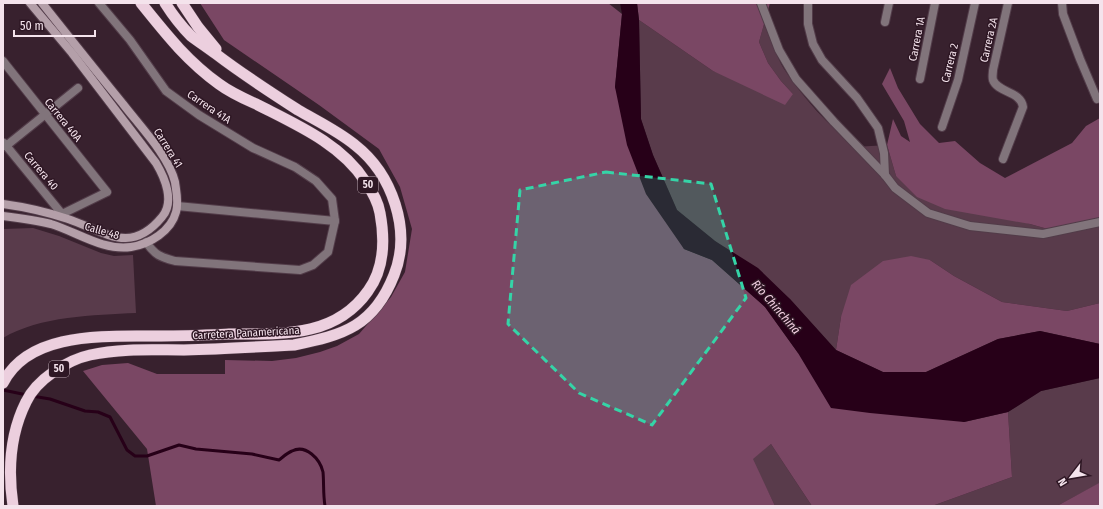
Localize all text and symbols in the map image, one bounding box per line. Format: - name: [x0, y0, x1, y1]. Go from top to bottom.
- scale bar: [14, 12, 95, 38]
- street label: Carrera 1A: [906, 15, 928, 62]
- street label: Carrera 2A: [978, 16, 1001, 64]
- text: 50 m: [20, 19, 44, 33]
- street label: Carrera 2: [939, 42, 961, 84]
- street label: Carrera 41A: [185, 88, 234, 126]
- street label: Carrera 40A: [42, 96, 85, 144]
- street label: Carrera 41: [151, 126, 185, 170]
- street label: Carrera 40: [21, 149, 61, 193]
- road number: 50: [358, 177, 378, 193]
- street label: Calle 48: [83, 220, 121, 242]
- water label: Río Chinchiná: [749, 277, 803, 337]
- street label: Carretera Panamericana: [192, 324, 300, 342]
- road number: 50: [49, 361, 69, 377]
- north arrow: [1051, 457, 1091, 497]
- text: N: [1056, 476, 1070, 488]

